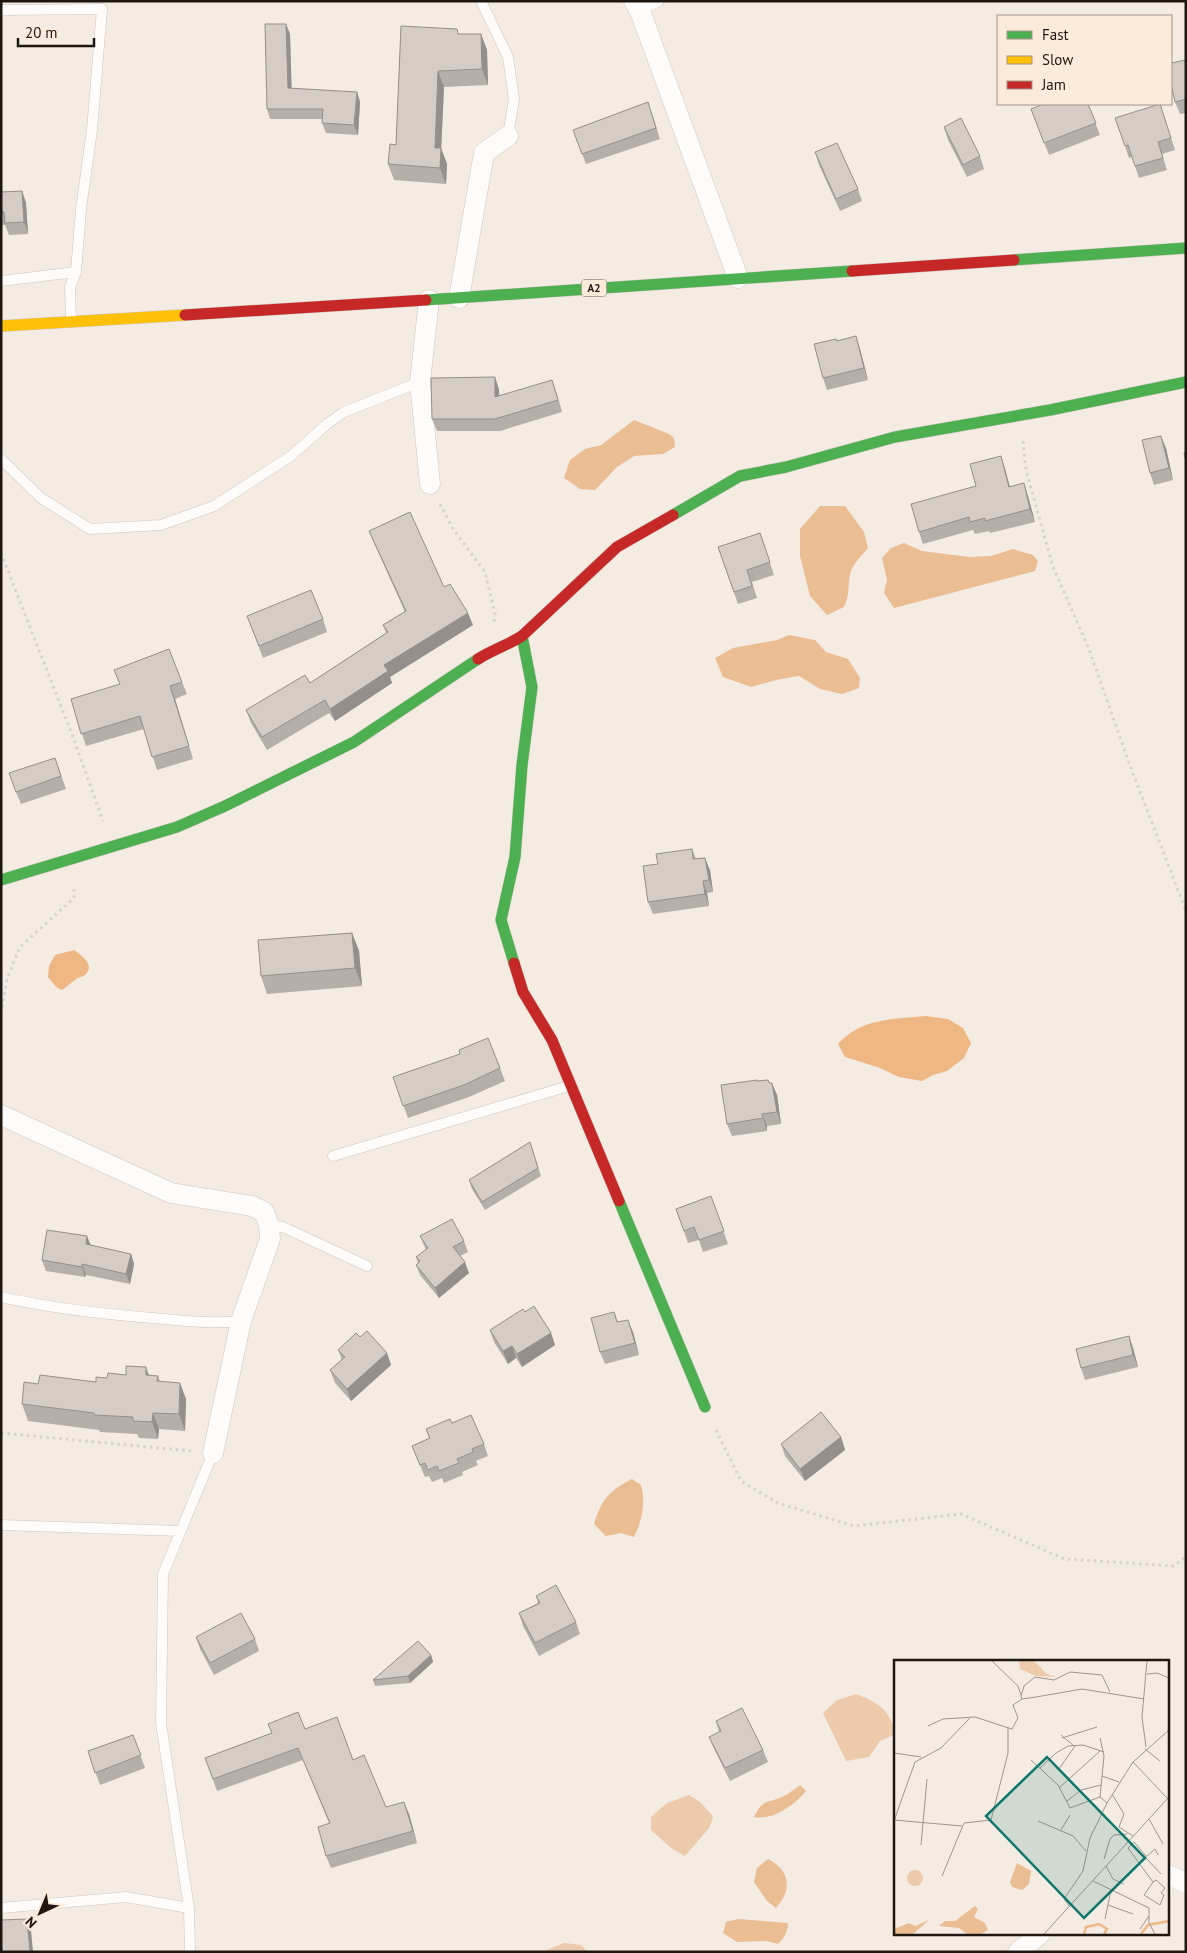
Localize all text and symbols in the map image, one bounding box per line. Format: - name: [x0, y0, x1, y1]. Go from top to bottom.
- scale bar: [18, 15, 94, 47]
- legend: [997, 15, 1172, 105]
- text: 20 m: [25, 23, 58, 42]
- text: Fast: [1042, 25, 1069, 44]
- text: Slow: [1042, 50, 1073, 69]
- text: Jam: [1041, 75, 1066, 94]
- road number: A2: [582, 280, 606, 296]
- inset map: [894, 1660, 1170, 1936]
- north arrow: [15, 1888, 65, 1938]
- text: N: [21, 1913, 41, 1932]

